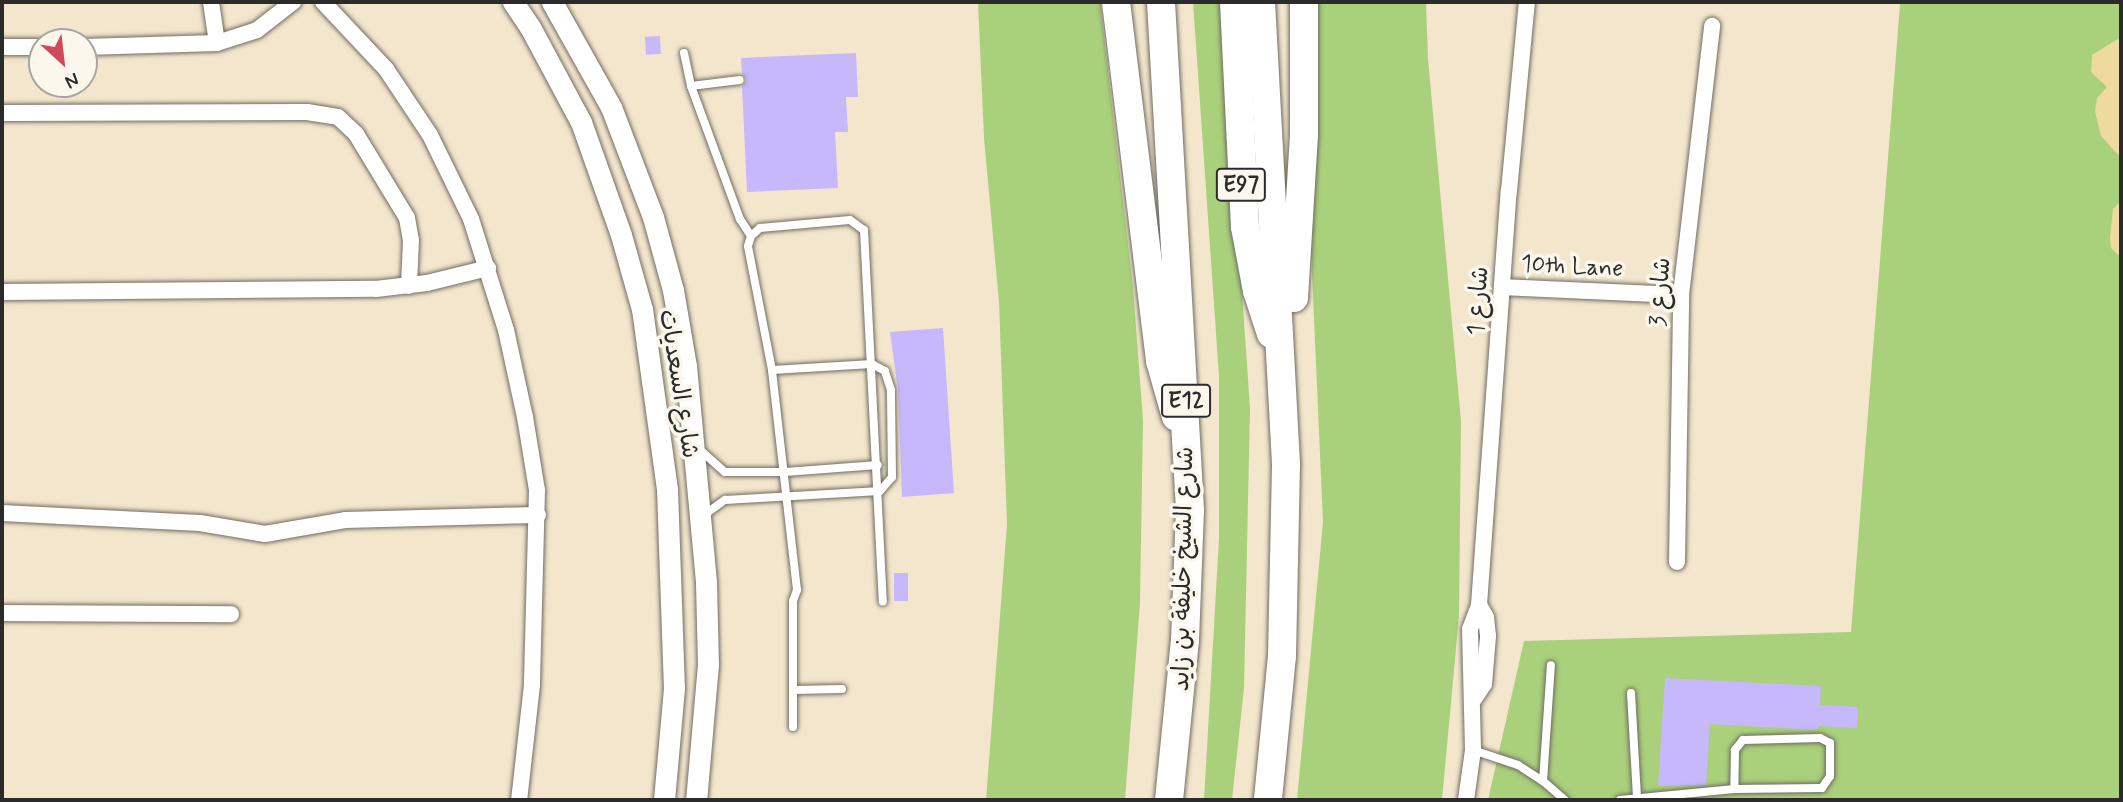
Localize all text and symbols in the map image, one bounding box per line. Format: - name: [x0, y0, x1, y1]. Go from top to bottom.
- north arrow: [28, 28, 98, 98]
- text: N: [61, 66, 83, 94]
- road number: E97: [1215, 166, 1267, 204]
- street label: 10th Lane: [1520, 250, 1624, 284]
- street label: شارع 3: [1644, 256, 1678, 328]
- street label: شارع 1: [1462, 266, 1496, 336]
- street label: شارع السعديات: [652, 308, 704, 460]
- road number: E12: [1160, 382, 1212, 420]
- street label: شارع الشيخ خليفة بن زايد: [1167, 446, 1201, 692]

